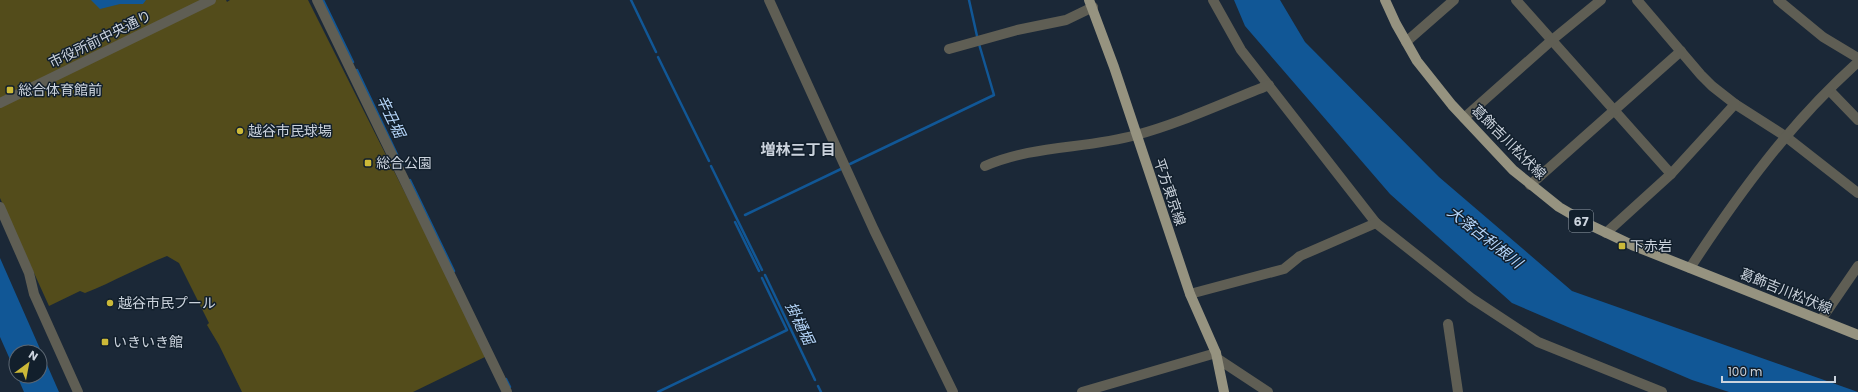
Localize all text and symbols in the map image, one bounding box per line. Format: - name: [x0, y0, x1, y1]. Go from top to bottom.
- street label: 市役所前中央通り: [45, 5, 155, 73]
- place label: 総合体育館前: [18, 80, 102, 100]
- marker: 総合体育館前: [5, 85, 15, 95]
- water label: 辛丑堀: [372, 91, 411, 143]
- street label: 葛飾吉川松伏線: [1467, 100, 1551, 184]
- place label: 越谷市民球場: [248, 121, 332, 141]
- marker: 越谷市民球場: [235, 126, 245, 136]
- district label: 増林三丁目: [760, 139, 836, 160]
- place label: 総合公園: [376, 153, 432, 173]
- street label: 平方東京線: [1149, 156, 1191, 228]
- marker: 総合公園: [363, 158, 373, 168]
- water label: 大落古利根川: [1443, 201, 1528, 274]
- road number: 67: [1569, 210, 1593, 232]
- place label: 下赤岩: [1630, 236, 1672, 256]
- marker: 下赤岩: [1617, 241, 1627, 251]
- street label: 葛飾吉川松伏線: [1737, 263, 1835, 319]
- place label: 越谷市民プール: [118, 293, 216, 313]
- marker: 越谷市民プール: [105, 298, 115, 308]
- water label: 掛樋堀: [781, 298, 820, 350]
- place label: いきいき館: [113, 332, 183, 352]
- marker: いきいき館: [100, 337, 110, 347]
- north arrow: [8, 344, 48, 384]
- text: N: [26, 347, 41, 364]
- scale bar: [1722, 358, 1835, 384]
- text: 100 m: [1728, 363, 1762, 380]

